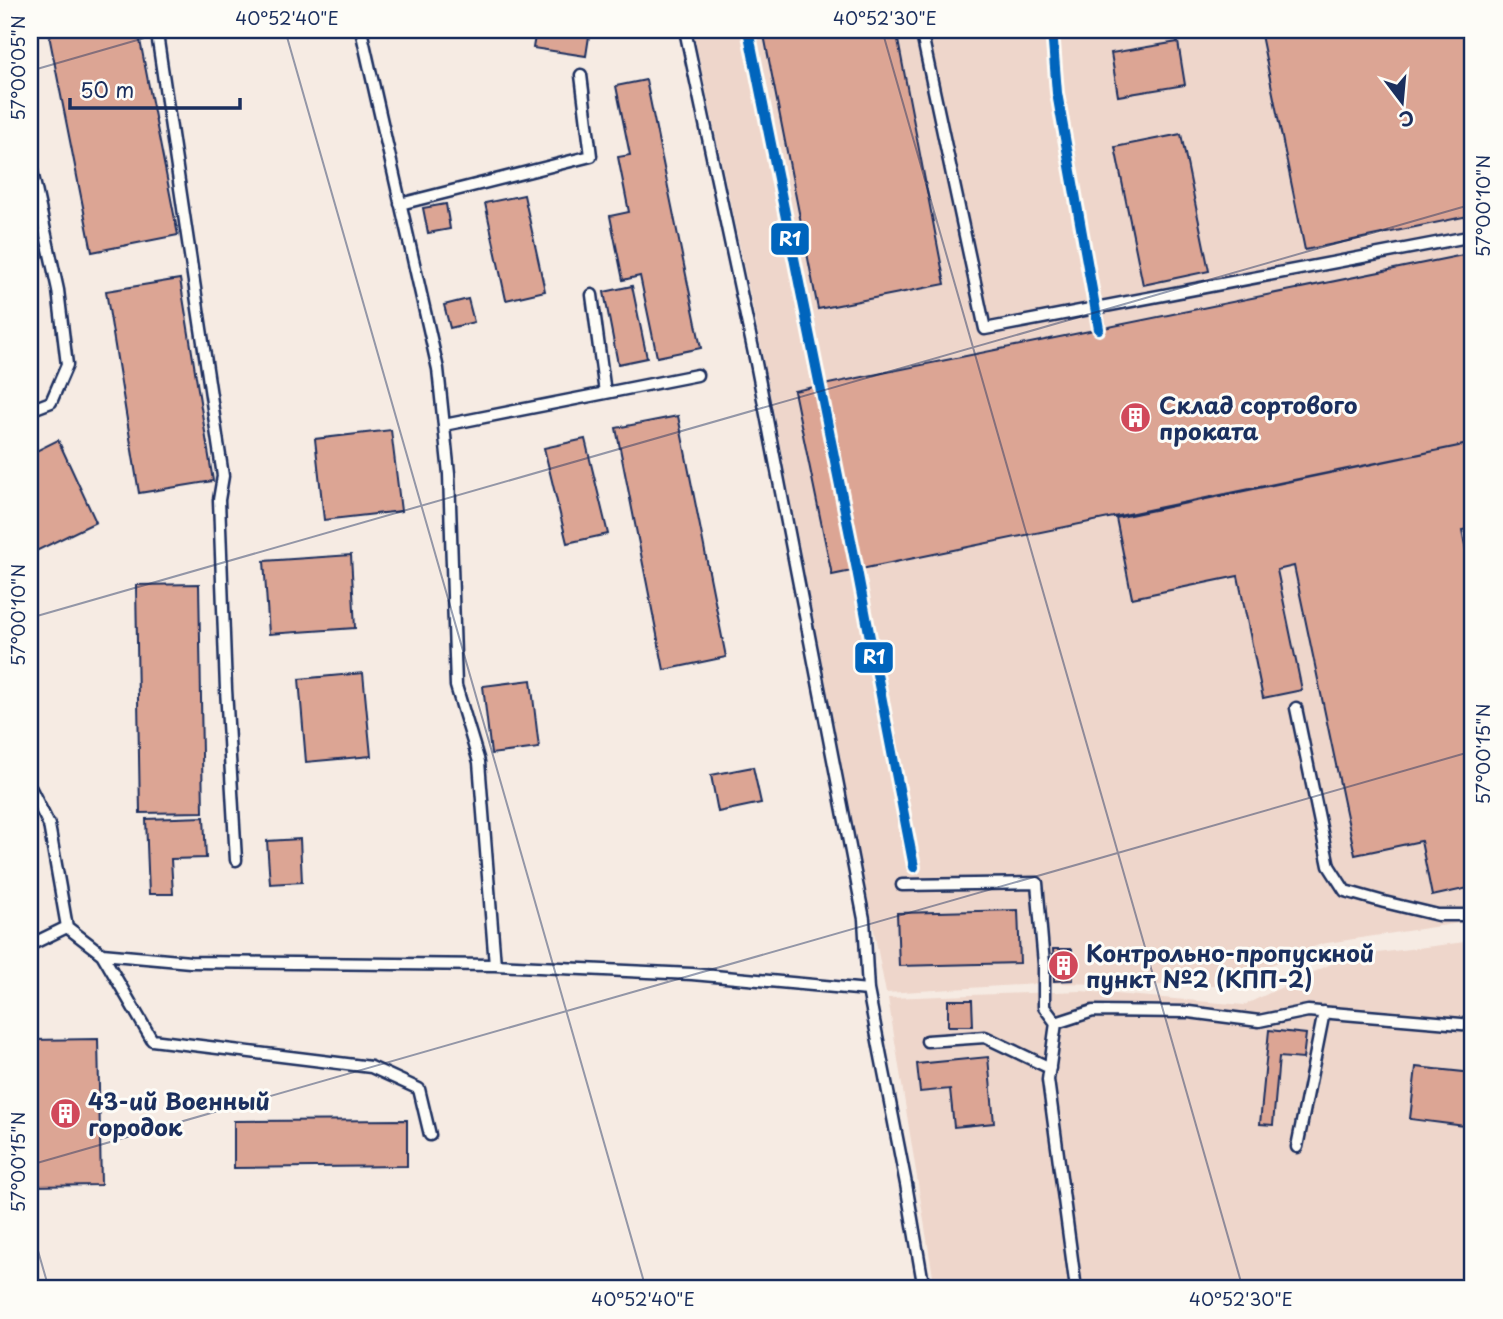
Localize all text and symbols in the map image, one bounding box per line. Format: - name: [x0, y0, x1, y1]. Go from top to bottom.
- text: 40°52'40"E: [235, 4, 339, 31]
- text: 40°52'30"E: [833, 4, 937, 31]
- text: 57°00'05"N: [4, 15, 31, 121]
- scale bar: [70, 66, 240, 110]
- north arrow: [1366, 66, 1436, 136]
- text: 50 m: [80, 73, 134, 105]
- text: С: [1396, 104, 1418, 135]
- text: 57°00'10"N: [1469, 155, 1496, 257]
- line badge: R1: [770, 222, 810, 256]
- text: R1: [779, 224, 801, 252]
- place label: Склад сортового проката: [1159, 387, 1358, 448]
- building icon: Склад сортового проката: [1119, 400, 1153, 434]
- text: 57°00'10"N: [4, 564, 31, 666]
- line badge: R1: [854, 641, 894, 674]
- text: R1: [863, 642, 885, 670]
- text: 57°00'15"N: [1469, 703, 1496, 805]
- place label: Контрольно-пропускной пункт №2 (КПП-2): [1086, 935, 1374, 996]
- building icon: Контрольно-пропускной пункт №2 (КПП-2): [1046, 948, 1080, 982]
- place label: 43-ий Военный городок: [88, 1083, 270, 1144]
- building icon: 43-ий Военный городок: [48, 1096, 82, 1130]
- text: 57°00'15"N: [4, 1111, 31, 1213]
- text: 40°52'40"E: [591, 1285, 695, 1312]
- text: 40°52'30"E: [1189, 1285, 1293, 1312]

